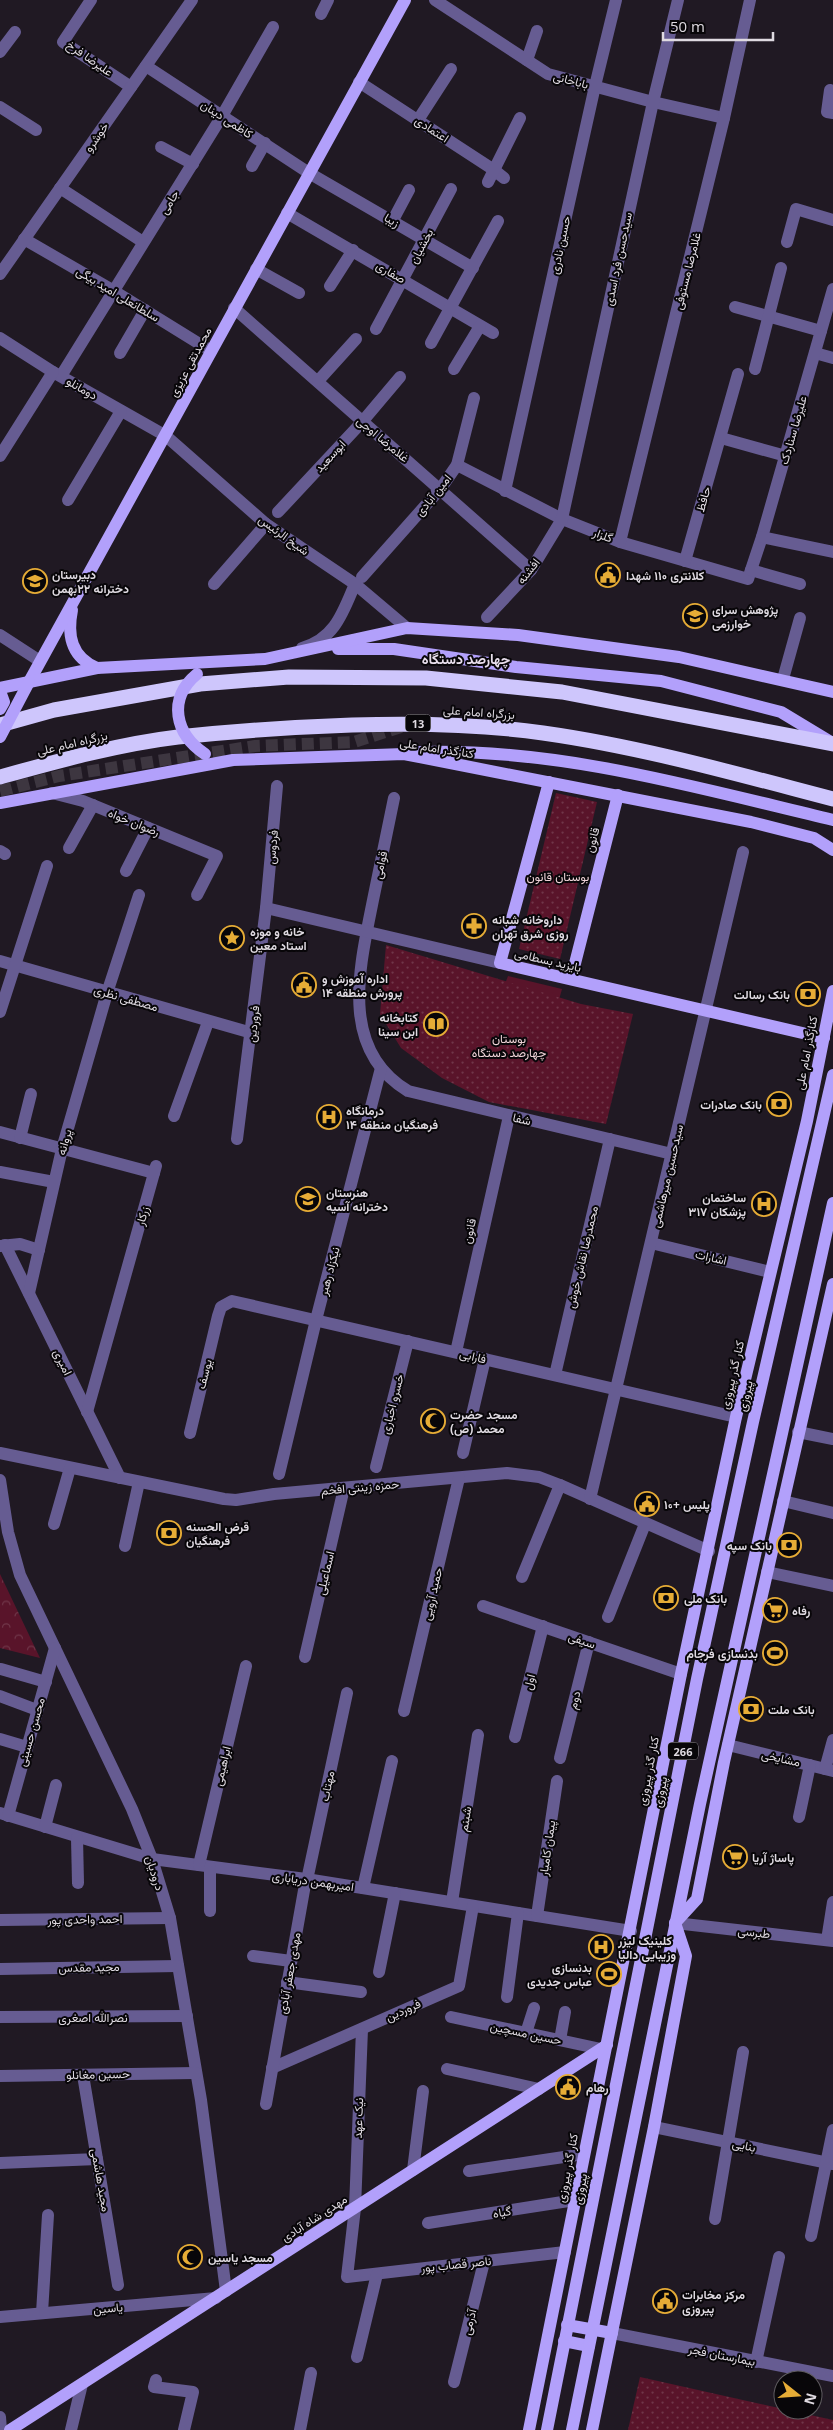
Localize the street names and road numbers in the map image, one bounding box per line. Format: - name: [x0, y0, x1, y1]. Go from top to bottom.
- street label: علیرضا فرخ: [63, 36, 117, 81]
- street label: باباخانی: [552, 67, 590, 93]
- street label: کاظمی دینان: [198, 96, 256, 142]
- street label: اعتمادی: [412, 112, 452, 146]
- street label: خوشرو: [80, 119, 112, 155]
- street label: جامی: [155, 187, 183, 217]
- street label: زیبا: [381, 209, 403, 231]
- street label: سیدحسن فرد اسدی: [600, 211, 636, 307]
- street label: حسین نادری: [545, 214, 575, 276]
- street label: بخشیان: [405, 225, 437, 267]
- street label: غلامرضا مستوفی: [669, 230, 705, 312]
- street label: صفاری: [373, 257, 409, 287]
- street label: سلطانعلی امید بیگی: [73, 262, 163, 326]
- street label: محمدتقی عزیزی: [164, 324, 216, 400]
- street label: دومانلو: [63, 372, 101, 404]
- street label: علیرضا سناردک: [775, 394, 811, 466]
- street label: غلامرضا اوجی: [353, 412, 413, 466]
- street label: ابوسعید: [311, 436, 349, 476]
- street label: امین آبادی: [411, 470, 455, 520]
- street label: حافظ: [691, 484, 715, 514]
- street label: شیخ الرئیس: [255, 511, 313, 560]
- street label: گلزار: [590, 523, 615, 546]
- street label: افشنه: [512, 554, 544, 588]
- street label: بزرگراه امام علی: [442, 701, 516, 723]
- road number: 13: [406, 714, 430, 731]
- street label: بزرگراه امام علی: [35, 727, 109, 759]
- street label: کنارگذر امام علی: [399, 734, 475, 762]
- street label: رضوان خواه: [106, 804, 162, 840]
- street label: قانون: [581, 826, 603, 854]
- street label: فردوس: [262, 829, 282, 865]
- street label: قوامی: [369, 850, 391, 880]
- street label: بایزید بسطامی: [513, 944, 583, 976]
- street label: مصطفی نظری: [92, 981, 160, 1015]
- street label: فروردین: [243, 1005, 263, 1043]
- street label: کنارگذر امام علی: [791, 1015, 821, 1091]
- street label: شفا: [511, 1109, 533, 1129]
- street label: سیدحسین میرهاشمی: [647, 1123, 687, 1229]
- street label: پروانه: [52, 1127, 76, 1157]
- street label: زرکار: [131, 1204, 153, 1229]
- street label: محمدرضا نقاش خوش: [562, 1204, 602, 1310]
- street label: قانون: [458, 1217, 480, 1245]
- street label: نیکزاد رهبر: [314, 1245, 344, 1298]
- street label: اشارات: [694, 1245, 728, 1269]
- street label: کنار گذر پیروزی: [717, 1339, 747, 1411]
- street label: فارابی: [458, 1345, 488, 1367]
- street label: امیری: [49, 1346, 77, 1378]
- street label: یوسف: [192, 1357, 216, 1391]
- street label: خسرو اخباری: [376, 1372, 408, 1436]
- street label: پیروزی: [734, 1379, 756, 1413]
- street label: حمزه زینتی افخم: [320, 1475, 400, 1499]
- street label: اسماعیلی: [312, 1549, 338, 1597]
- street label: حمید آرویی: [418, 1566, 446, 1622]
- street label: سیفی: [566, 1627, 598, 1653]
- street label: اول: [519, 1672, 539, 1692]
- street label: دوم: [564, 1689, 585, 1711]
- street label: محسن حسینی: [13, 1696, 49, 1768]
- street label: کنار گذر پیروزی: [634, 1735, 662, 1807]
- road number: 266: [668, 1742, 698, 1760]
- street label: ابراهیمی: [209, 1744, 235, 1788]
- street label: مشایخی: [760, 1745, 802, 1771]
- street label: مهتاب: [316, 1769, 338, 1803]
- street label: پیروزی: [650, 1775, 670, 1809]
- street label: شبنم: [455, 1805, 475, 1833]
- street label: پیمان کامیار: [535, 1819, 559, 1878]
- street label: درودیان: [141, 1853, 169, 1893]
- street label: امیربهمن دریاباری: [271, 1867, 355, 1895]
- street label: احمد واحدی پور: [46, 1910, 123, 1928]
- street label: طبرسی: [737, 1922, 771, 1942]
- street label: مهدی جعفر آبادی: [273, 1931, 305, 2015]
- street label: مجید مقدس: [58, 1958, 120, 1976]
- street label: فروردین: [383, 1995, 423, 2025]
- street label: نصرالله اصغری: [58, 2009, 128, 2026]
- street label: حسین مسچین: [489, 2017, 563, 2049]
- street label: حسین مغانلو: [66, 2065, 130, 2083]
- street label: نیک عهد: [349, 2097, 367, 2139]
- street label: کنار گذر پیروزی: [553, 2132, 581, 2204]
- street label: بنایی: [731, 2134, 757, 2156]
- street label: مجید هاشمی: [87, 2147, 115, 2213]
- street label: پیروزی: [570, 2172, 590, 2206]
- street label: مهدی شاه آبادی: [278, 2190, 350, 2246]
- street label: گیاه: [492, 2202, 512, 2222]
- street label: ناصر قصاب پور: [419, 2252, 492, 2276]
- street label: یاسین: [92, 2298, 124, 2318]
- street label: آذرمی: [458, 2306, 481, 2337]
- street label: بیمارستان فجر: [686, 2340, 757, 2370]

